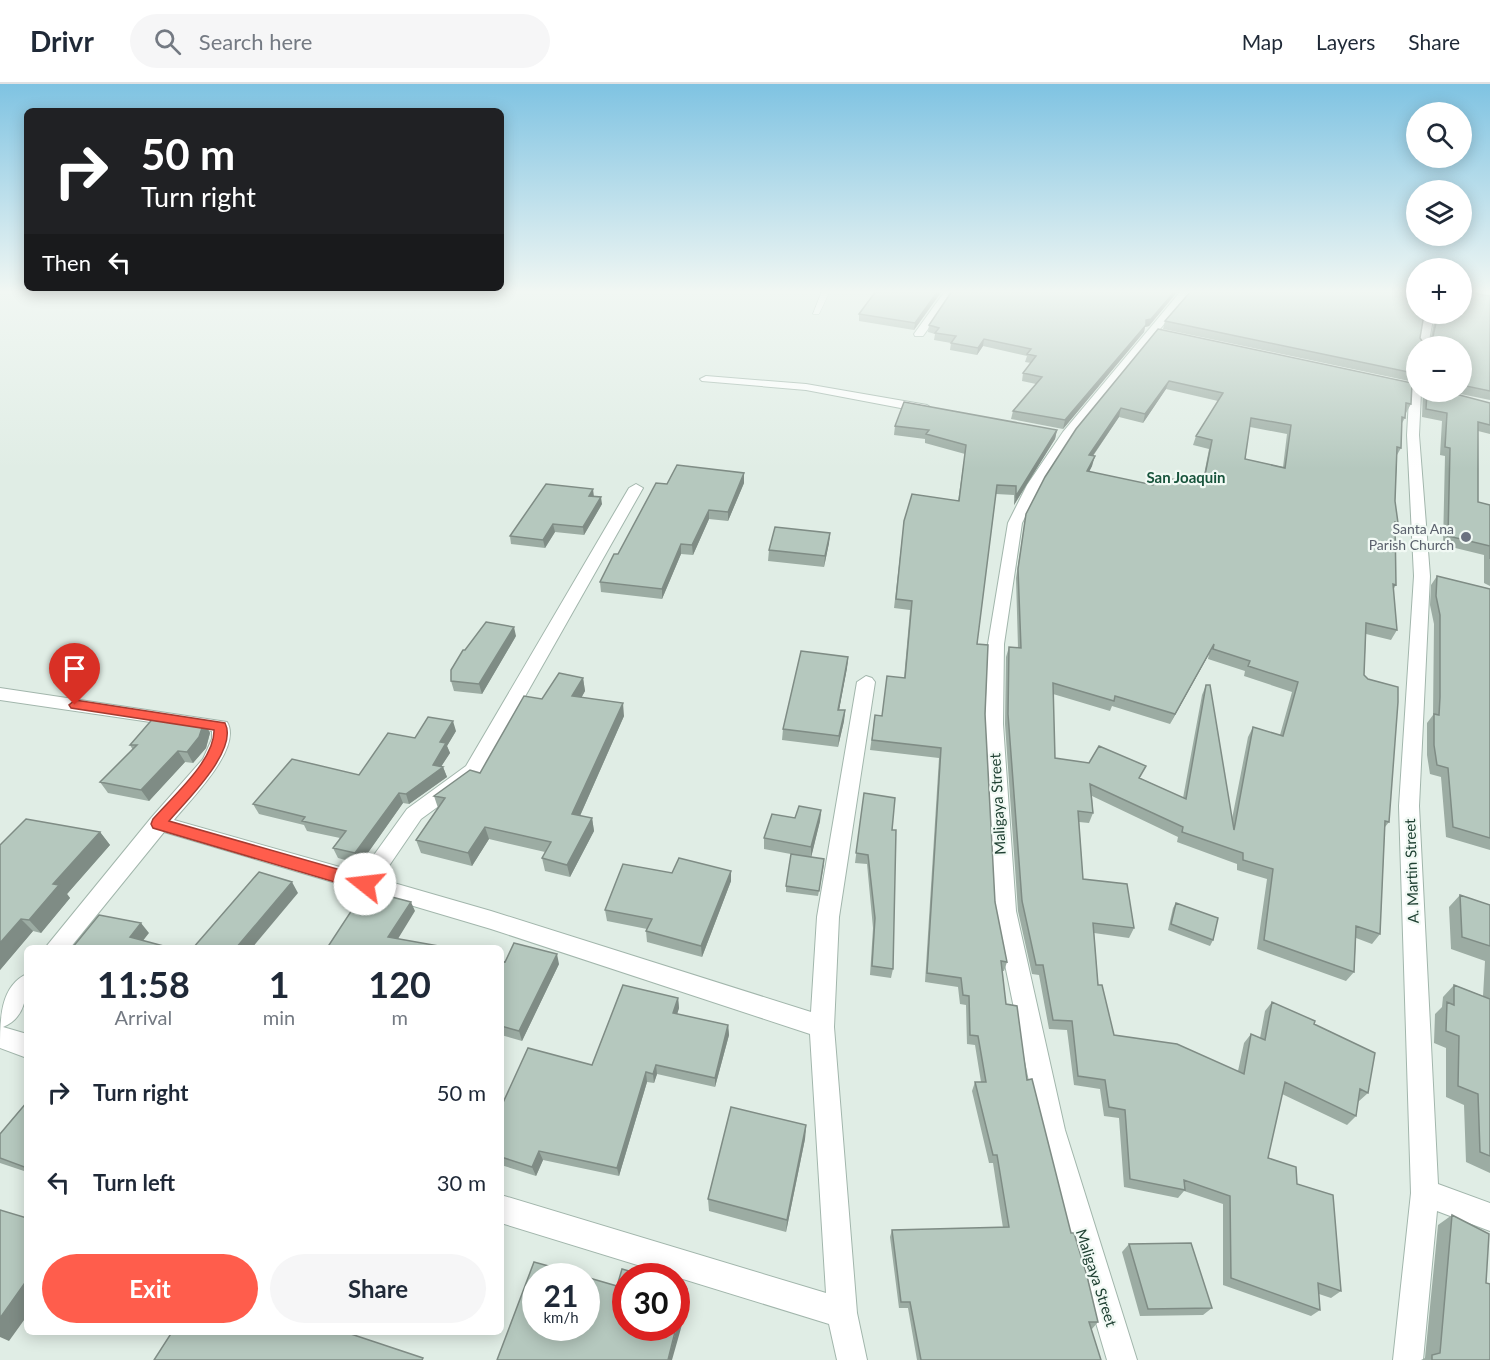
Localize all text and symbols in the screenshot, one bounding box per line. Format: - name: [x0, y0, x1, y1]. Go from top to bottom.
- search box: [130, 14, 550, 68]
- text: Drivr: [30, 24, 94, 58]
- icon: search: [151, 25, 184, 58]
- text: Search here: [199, 28, 312, 55]
- text: Map: [1242, 29, 1283, 54]
- text: Layers: [1316, 29, 1375, 54]
- text: Share: [1408, 29, 1460, 54]
- map controls: [1406, 102, 1472, 402]
- button: search: [1406, 102, 1472, 168]
- text: 50 m: [141, 129, 235, 179]
- icon: right: [42, 132, 120, 210]
- text: Turn right: [141, 180, 256, 213]
- button: layers: [1406, 180, 1472, 246]
- icon: left: [103, 246, 136, 279]
- text: Then: [42, 249, 91, 276]
- button: +: [1406, 258, 1472, 324]
- button: −: [1406, 336, 1472, 402]
- district label: San Joaquin: [1146, 468, 1226, 486]
- place label: Santa Ana Parish Church: [1369, 520, 1454, 553]
- marker: Santa Ana Parish Church: [1459, 530, 1473, 544]
- pin: [49, 643, 100, 705]
- icon: arrive: [58, 652, 91, 685]
- street label: Maligaya Street: [985, 752, 1009, 855]
- street label: A. Martin Street: [1400, 818, 1422, 924]
- position arrow: [333, 852, 397, 916]
- text: 11:58: [97, 962, 190, 1006]
- text: 1: [269, 962, 290, 1006]
- text: 120: [368, 962, 431, 1006]
- text: Arrival: [115, 1005, 172, 1029]
- text: min: [263, 1005, 295, 1029]
- text: m: [391, 1005, 408, 1029]
- icon: right: [42, 1076, 75, 1109]
- text: Turn right: [93, 1079, 188, 1106]
- text: 50 m: [437, 1079, 486, 1106]
- icon: left: [42, 1166, 75, 1199]
- text: Turn left: [93, 1169, 175, 1196]
- text: 30 m: [437, 1169, 486, 1196]
- street label: Maligaya Street: [1073, 1227, 1121, 1329]
- button: Exit: [42, 1254, 258, 1323]
- button: Share: [270, 1254, 486, 1323]
- speed limit sign: 30: [612, 1263, 690, 1341]
- text: 21: [544, 1277, 578, 1313]
- text: km/h: [543, 1308, 579, 1326]

